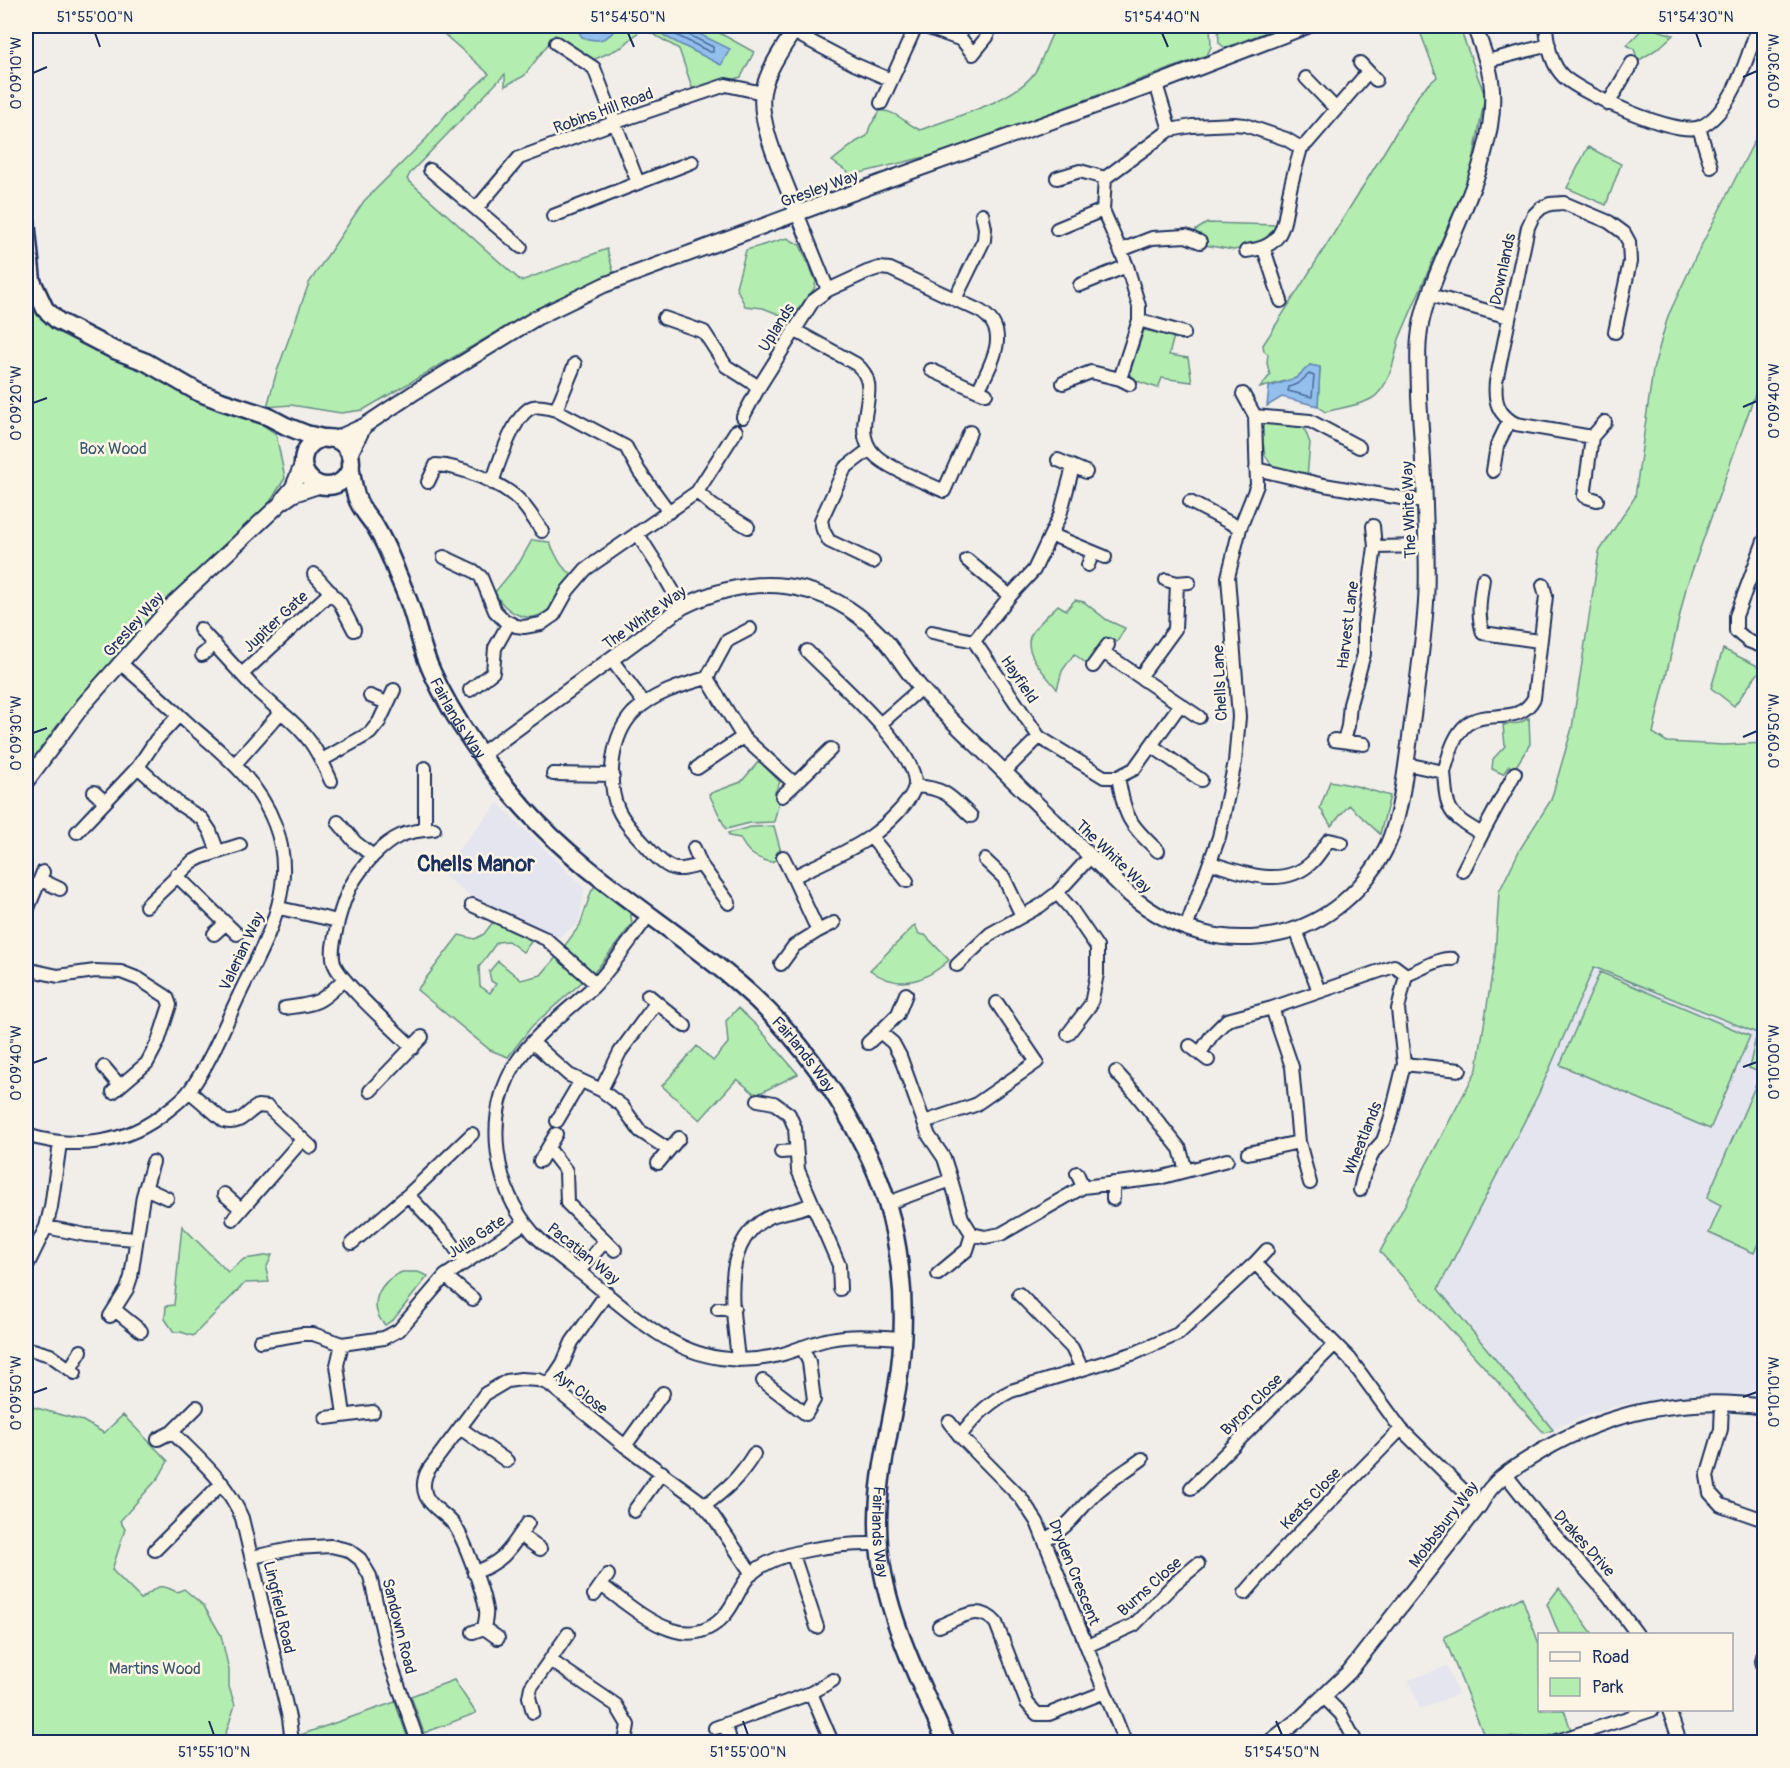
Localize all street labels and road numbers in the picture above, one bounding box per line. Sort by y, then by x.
street label: Robins Hill Road [551,84,656,138]
street label: Gresley Way [778,166,861,212]
street label: Downlands [1486,231,1520,307]
street label: Uplands [754,300,799,355]
street label: The White Way [1397,461,1421,559]
street label: Harvest Lane [1333,580,1363,670]
street label: The White Way [599,582,690,654]
street label: Jupiter Gate [239,587,312,657]
street label: Gresley Way [99,588,168,661]
street label: Chells Lane [1208,644,1232,722]
street label: Hayfield [996,652,1042,707]
street label: Fairlands Way [425,674,490,763]
street label: The White Way [1071,816,1155,898]
street label: Valerian Way [215,909,269,994]
street label: Fairlands Way [767,1012,839,1096]
street label: Wheatlands [1339,1099,1387,1178]
street label: Julia Gate [444,1211,509,1263]
street label: Pacatian Way [543,1218,624,1289]
street label: Ayr Close [549,1365,612,1419]
street label: Byron Close [1217,1369,1287,1440]
street label: Keats Close [1276,1463,1345,1534]
street label: Mobbsbury Way [1405,1477,1483,1572]
street label: Fairlands Way [867,1485,892,1579]
street label: Drakes Drive [1549,1506,1619,1581]
street label: Dryden Crescent [1044,1517,1105,1629]
street label: Burns Close [1113,1553,1186,1621]
street label: Lingfield Road [259,1559,299,1655]
street label: Sandown Road [378,1576,421,1676]

